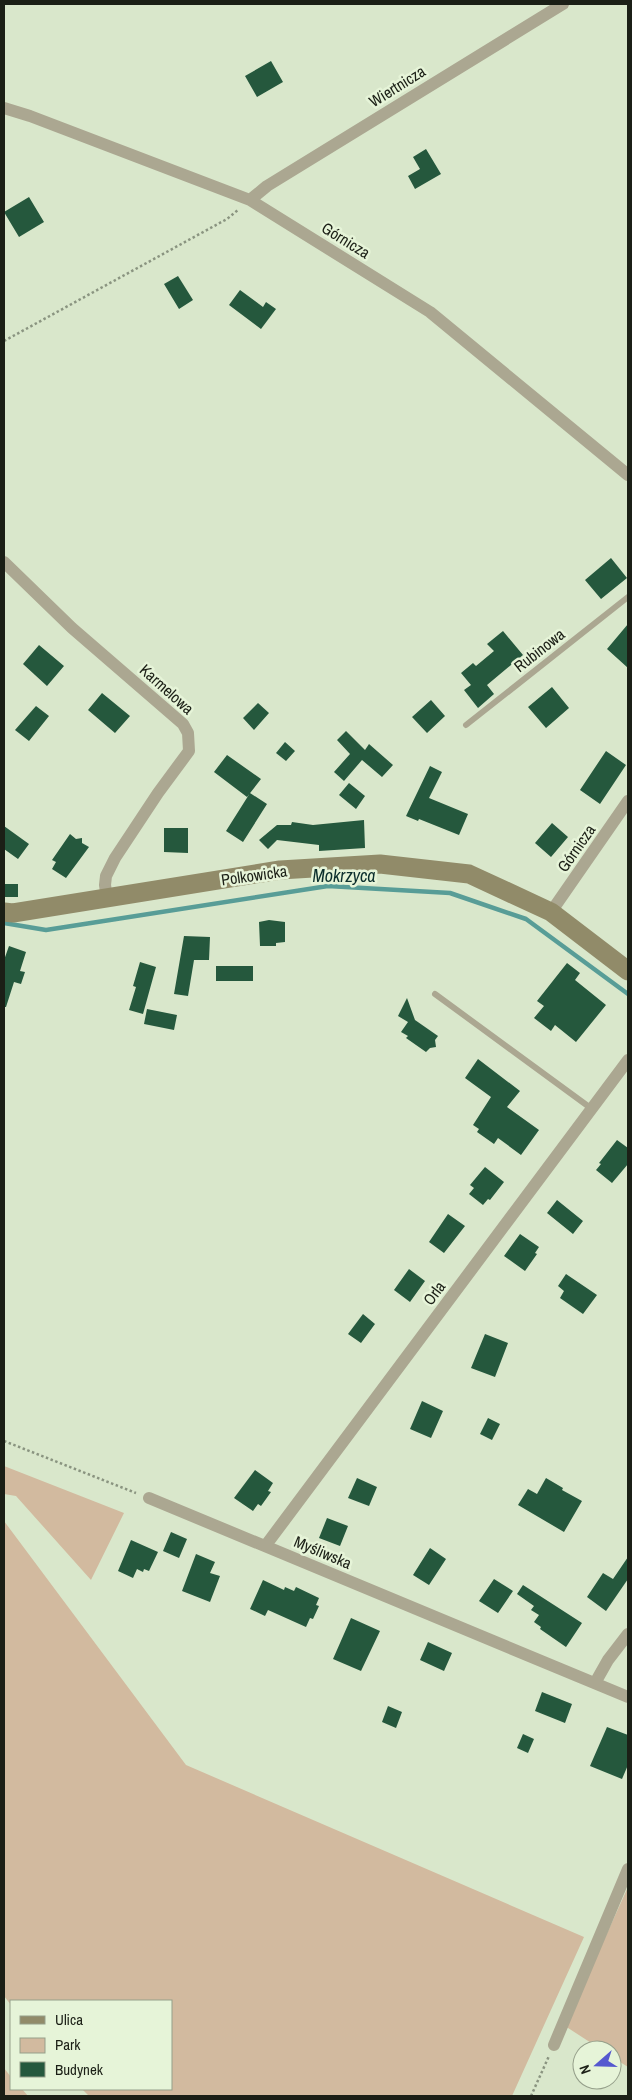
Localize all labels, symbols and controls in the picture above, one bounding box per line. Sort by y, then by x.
street label: Wiertnicza [365,60,430,112]
street label: Górnicza [318,217,375,264]
street label: Rubinowa [509,623,570,677]
street label: Karmelowa [135,659,199,720]
street label: Górnicza [552,819,601,876]
street label: Polkowicka [220,859,289,891]
water label: Mokrzyca [312,863,376,888]
street label: Orla [418,1276,451,1310]
street label: Myśliwska [291,1530,356,1574]
legend [10,2000,172,2090]
text: Ulica [55,2009,83,2030]
text: Park [55,2034,81,2055]
north arrow [572,2040,622,2090]
text: Budynek [55,2059,104,2080]
text: N [575,2062,595,2076]

